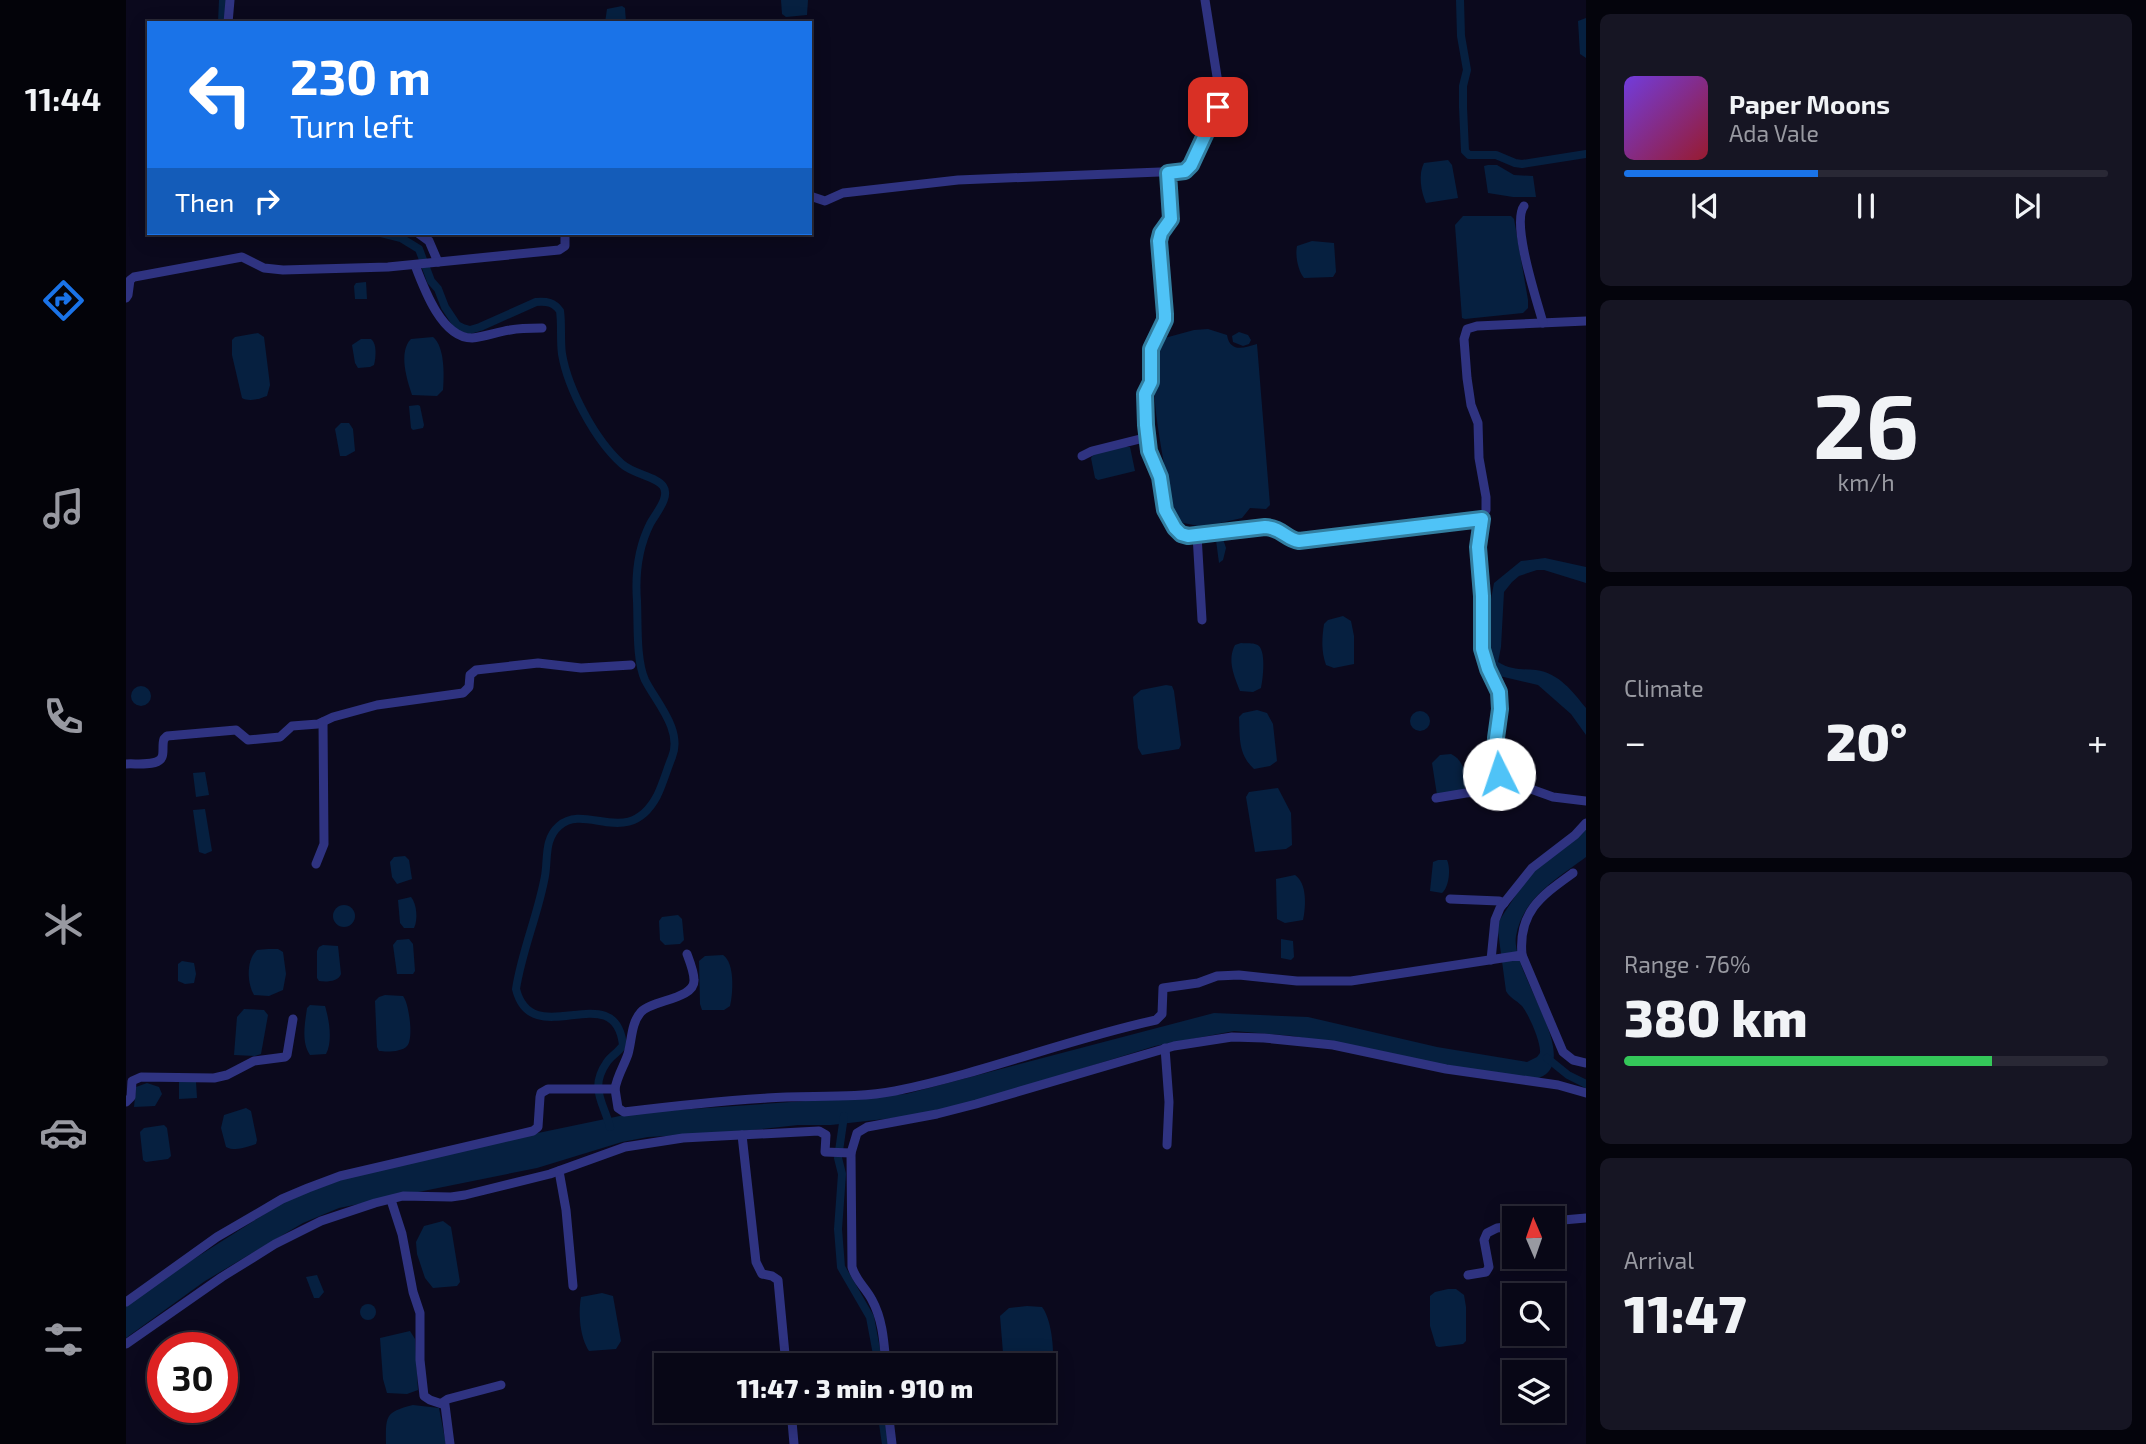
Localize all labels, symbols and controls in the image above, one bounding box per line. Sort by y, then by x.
text: 230 m [290,46,431,105]
icon: left [175,49,266,140]
pin [1188,77,1248,137]
text: 11:44 [25,79,101,117]
icon: arrive [1199,88,1237,126]
text: Paper Moons [1729,88,1890,119]
text: Turn left [290,106,414,144]
text: Ada Vale [1729,119,1819,147]
icon: right [248,182,286,220]
text: Then [175,186,234,217]
icon: previous [1686,187,1724,225]
icon: pause [1847,187,1885,225]
icon: next [2008,187,2046,225]
icon: directions [39,276,88,325]
text: 26 [1813,368,1919,477]
text: km/h [1837,468,1895,496]
icon: music [39,484,88,533]
text: Climate [1624,674,1704,702]
icon: phone [39,692,88,741]
text: 20° [1826,709,1907,771]
text: − [1624,718,1646,764]
text: + [2087,718,2108,764]
position arrow [1462,737,1536,811]
icon: climate [39,900,88,949]
text: Range · 76% [1624,950,1750,978]
text: 380 km [1624,985,1808,1047]
icon: car [39,1108,88,1157]
north arrow [1502,1206,1564,1269]
map controls [1502,1206,1565,1423]
text: Arrival [1624,1246,1694,1274]
text: 11:47 [1624,1281,1746,1343]
button: search [1502,1283,1565,1346]
icon: filters [39,1315,88,1364]
speed limit sign: 30 [147,1332,238,1423]
button: layers [1502,1360,1565,1423]
text: 11:47 · 3 min · 910 m [737,1372,973,1403]

